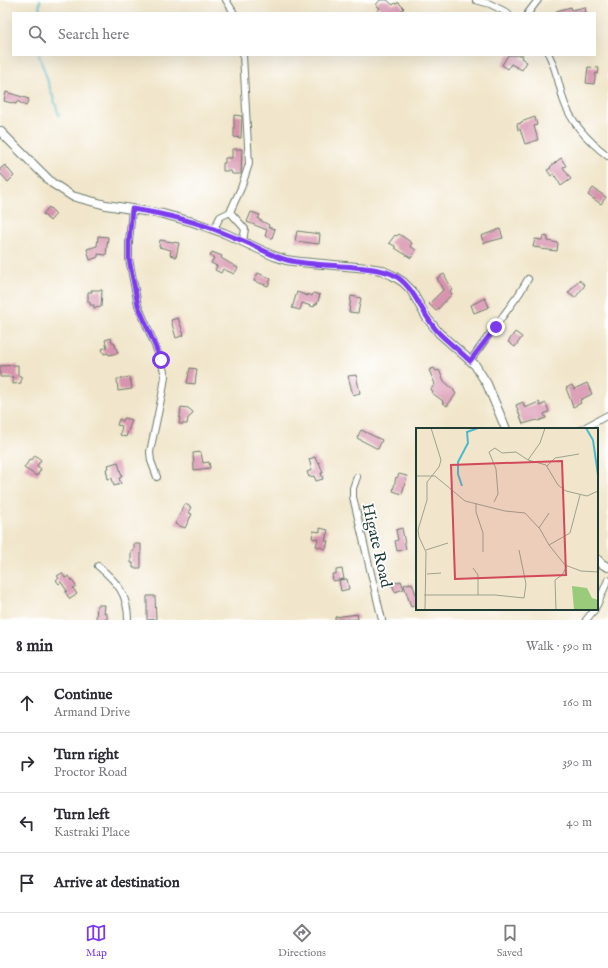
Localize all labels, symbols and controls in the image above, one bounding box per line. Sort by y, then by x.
search box [12,12,596,56]
icon: search [26,23,48,45]
text: Search here [58,25,129,44]
route end [487,318,505,336]
route start [152,351,170,369]
inset map [416,428,598,610]
street label: Higate Road [357,501,396,590]
text: 8 min [16,636,53,657]
text: Walk · 590 m [526,638,592,655]
text: Continue [54,685,112,704]
icon: ahead [16,692,38,714]
text: 160 m [562,694,592,711]
text: Armand Drive [54,704,130,721]
text: Turn right [54,745,119,764]
icon: right [16,752,38,774]
text: 390 m [562,754,592,771]
text: Proctor Road [54,764,127,781]
text: Turn left [54,805,110,824]
icon: left [16,812,38,834]
text: 40 m [566,814,592,831]
text: Kastraki Place [54,824,130,841]
icon: arrive [16,872,38,894]
text: Arrive at destination [54,873,180,892]
tab: Map [85,922,107,960]
tab: Directions [278,922,326,960]
tab: Saved [497,922,523,960]

